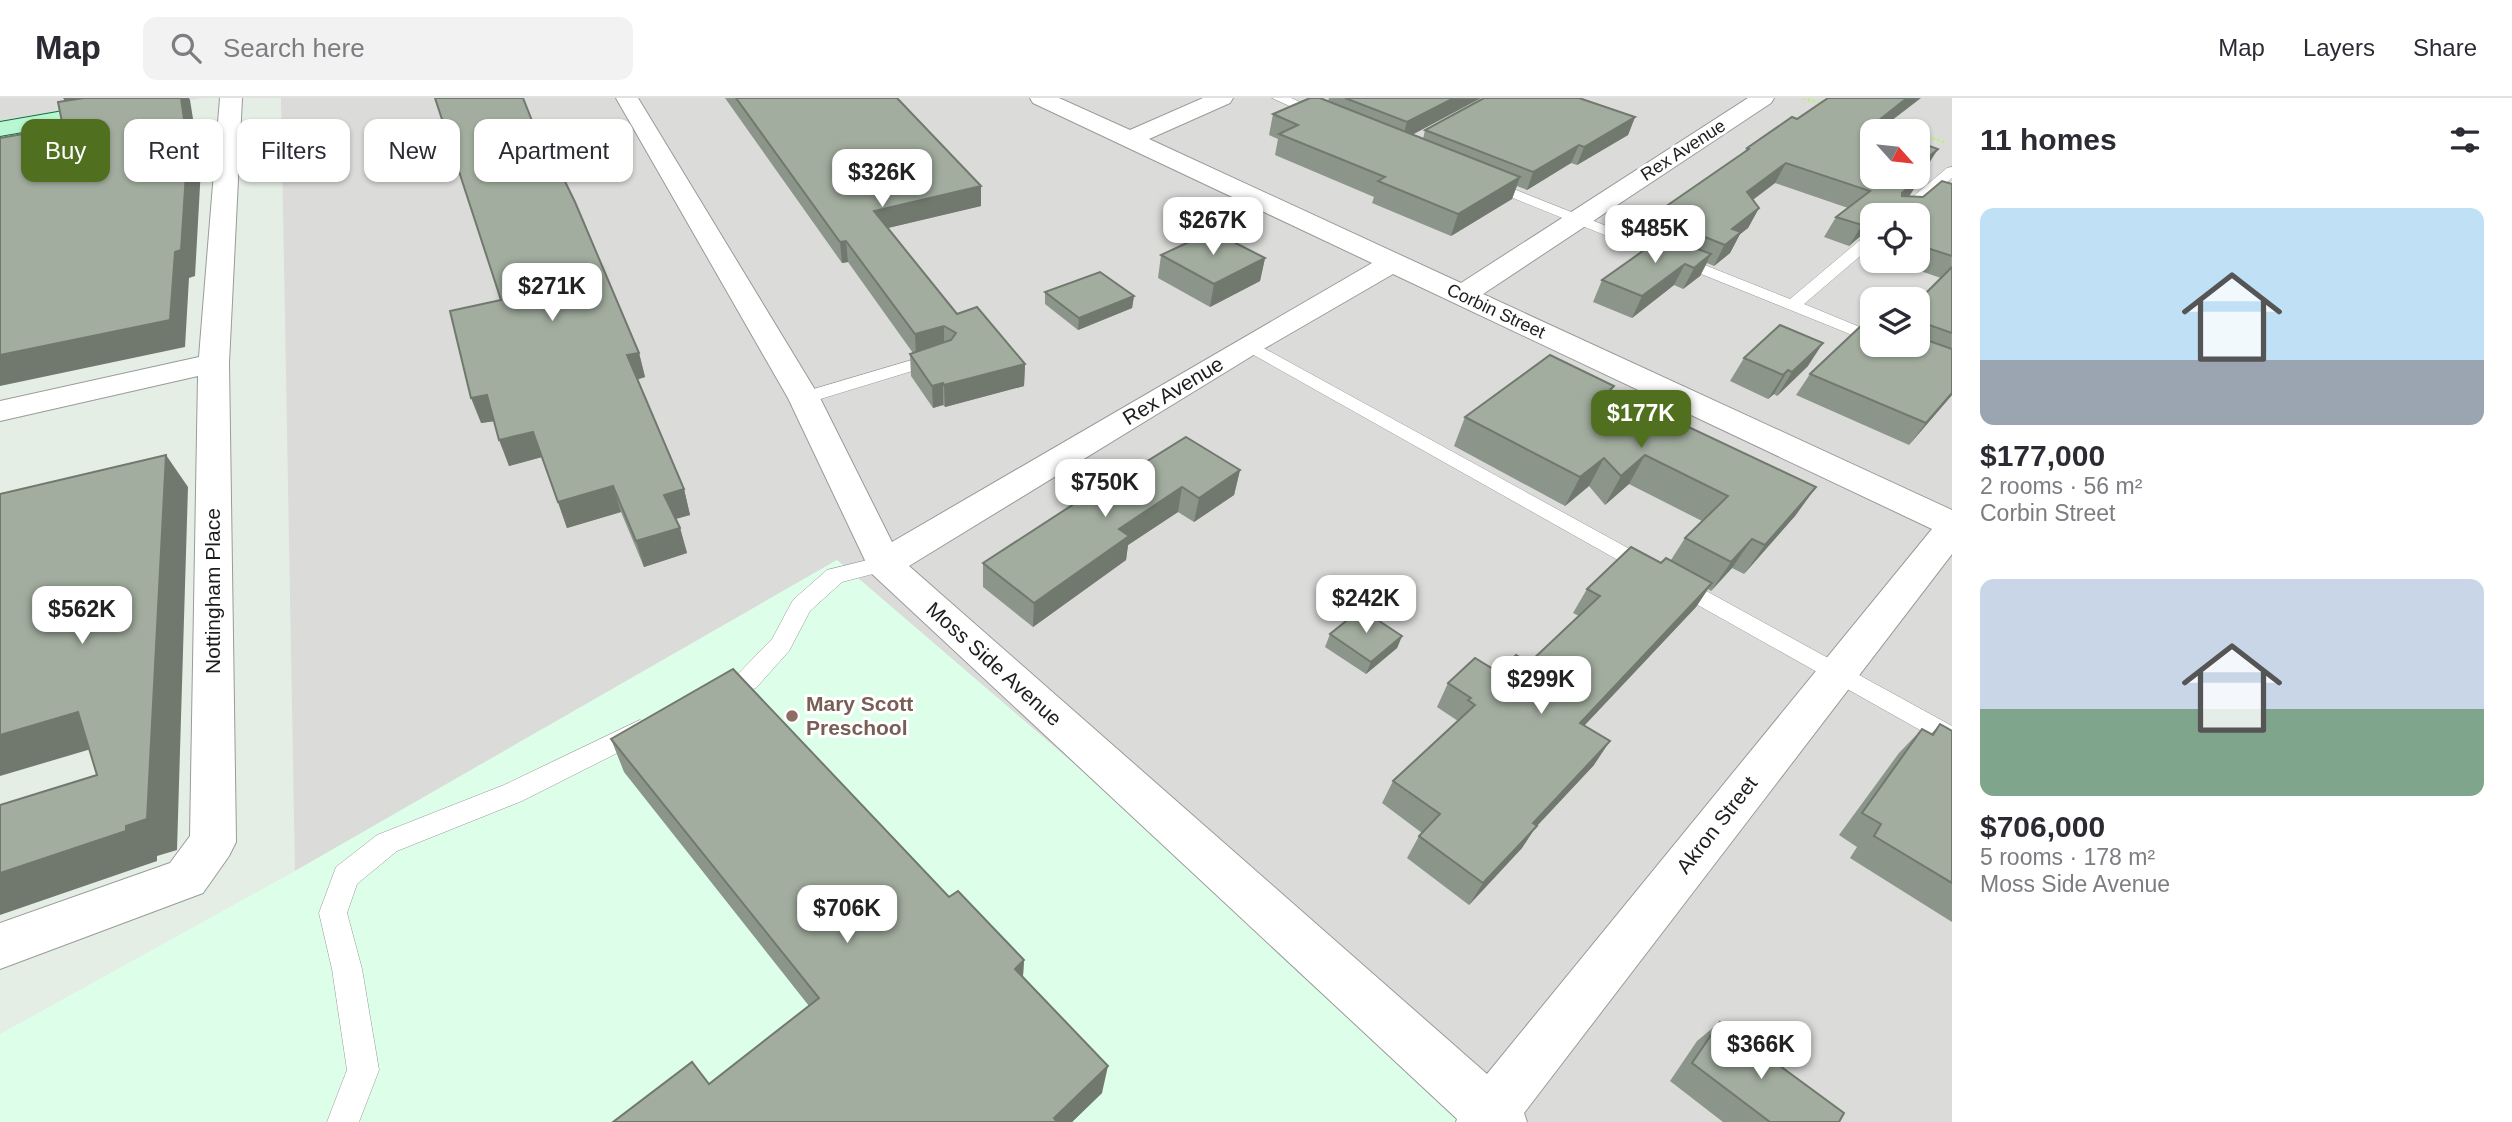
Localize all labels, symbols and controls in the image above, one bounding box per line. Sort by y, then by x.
search box [143,17,633,80]
text: Map [35,29,101,66]
icon: search [167,29,205,67]
text: Search here [223,33,365,63]
text: Map [2218,34,2265,61]
text: Layers [2303,34,2375,61]
text: Share [2413,34,2477,61]
street label: Rex Avenue [1637,115,1729,185]
chip: Buy [21,119,110,182]
chip: Rent [124,119,223,182]
chip: Filters [237,119,350,182]
chip: New [364,119,460,182]
chip: Apartment [474,119,633,182]
north arrow [1860,119,1930,189]
map controls [1860,119,1930,357]
icon: filters [2446,121,2484,159]
text: 11 homes [1980,123,2117,156]
pin: $326K [833,150,931,209]
text: $326K [848,159,916,185]
pin: $267K [1164,198,1262,257]
button: locate [1860,203,1930,273]
pin: $485K [1606,206,1704,265]
text: $267K [1179,207,1247,233]
text: $485K [1621,215,1689,241]
icon: home [2169,254,2295,380]
pin: $271K [503,264,601,323]
text: $271K [518,273,586,299]
street label: Corbin Street [1444,280,1548,342]
button: layers [1860,287,1930,357]
street label: Rex Avenue [1118,352,1227,429]
pin: $177K [1592,390,1690,450]
text: $177K [1607,400,1675,426]
text: $177,000 [1980,439,2105,472]
pin: $750K [1056,460,1154,519]
text: $750K [1071,469,1139,495]
text: 2 rooms · 56 m² [1980,473,2142,499]
text: Corbin Street [1980,500,2116,526]
street label: Nottingham Place [201,508,224,674]
pin: $242K [1317,575,1415,635]
text: $242K [1332,585,1400,611]
pin: $562K [33,587,131,646]
text: $562K [48,596,116,622]
street label: Moss Side Avenue [922,597,1067,730]
icon: home [2169,625,2295,751]
pin: $299K [1492,656,1590,716]
text: $299K [1507,666,1575,692]
place label: Mary Scott Preschool [806,692,913,739]
marker: Mary Scott Preschool [784,708,800,724]
street label: Akron Street [1672,771,1762,878]
text: $706,000 [1980,810,2105,843]
text: 5 rooms · 178 m² [1980,844,2155,870]
text: Moss Side Avenue [1980,871,2170,897]
pin: $706K [798,886,896,945]
text: $706K [813,895,881,921]
pin: $366K [1712,1021,1810,1081]
text: $366K [1727,1031,1795,1057]

